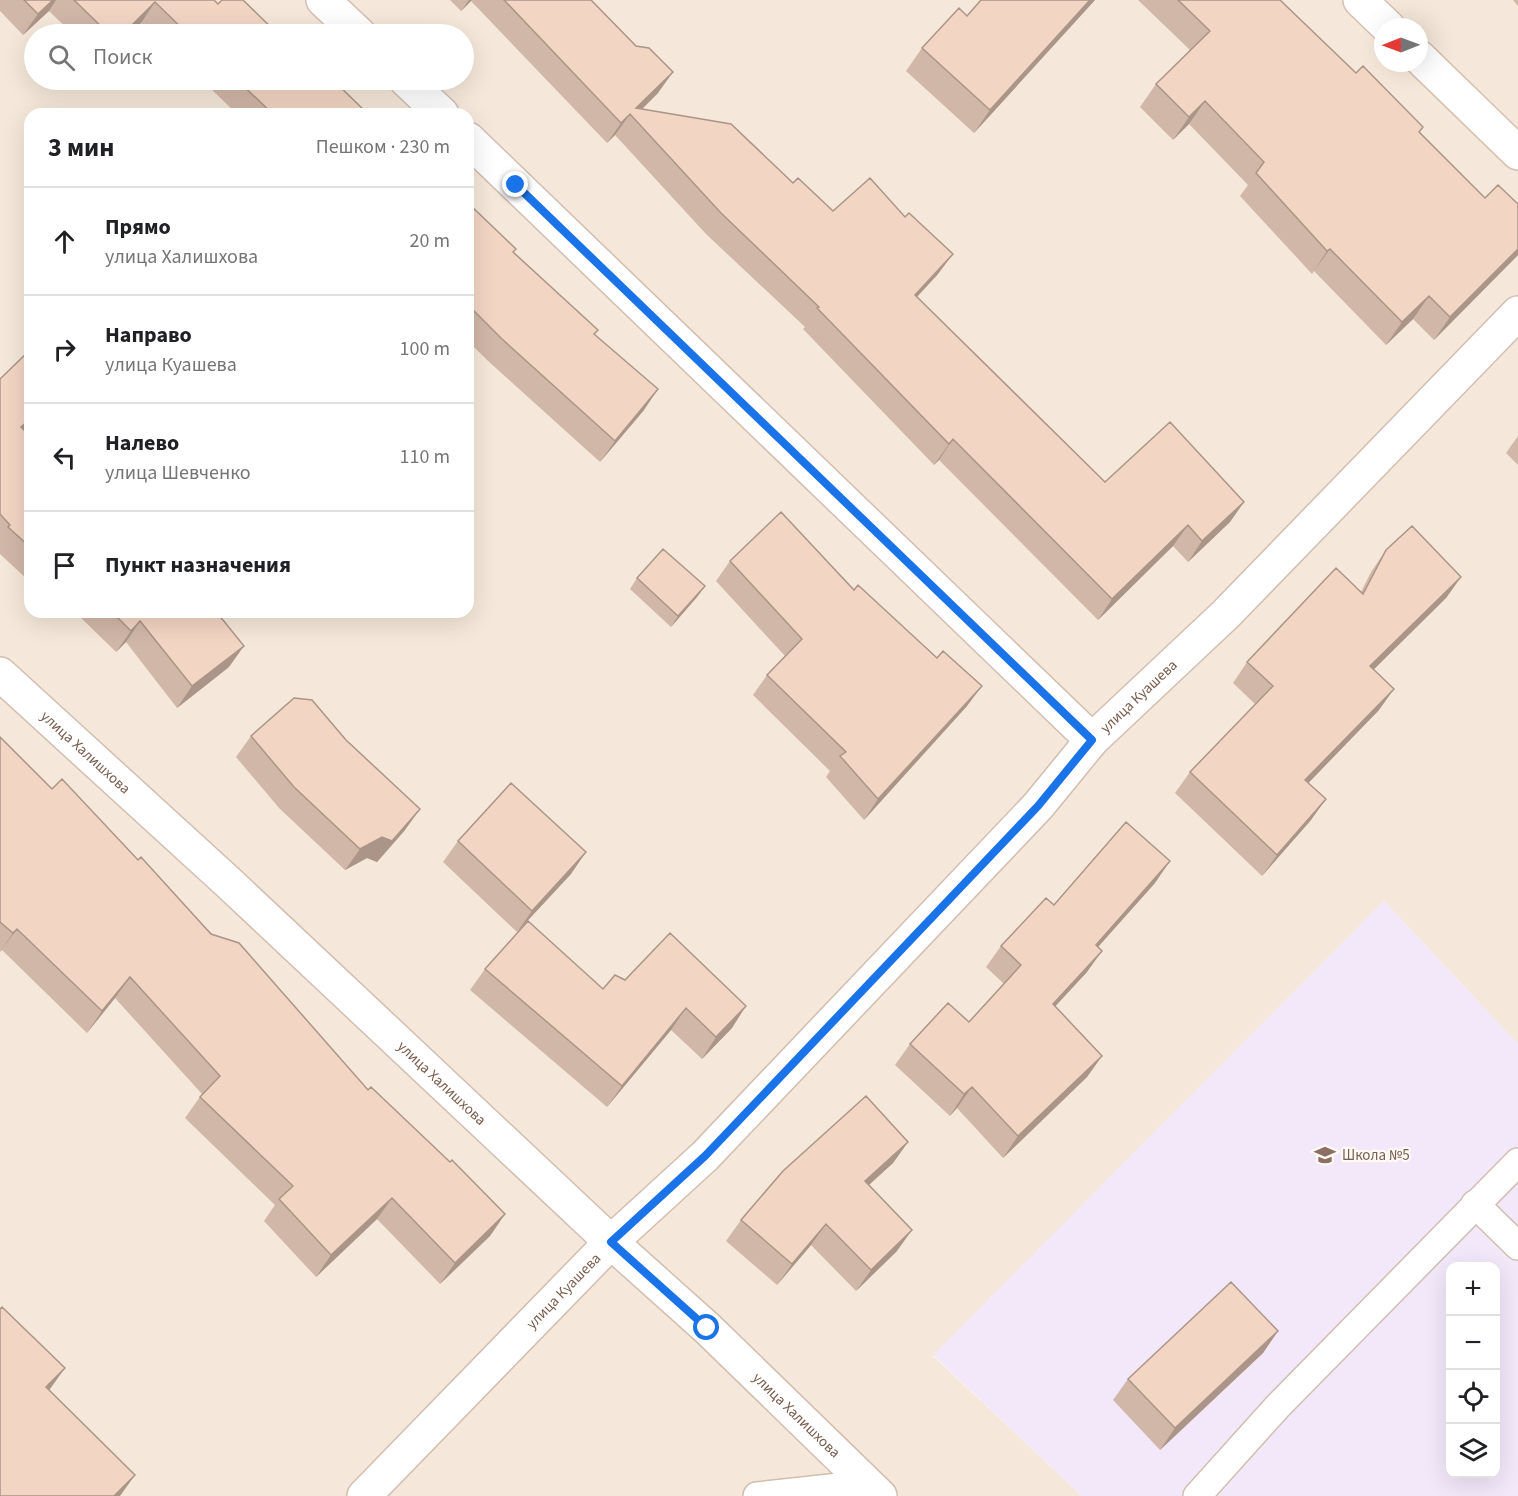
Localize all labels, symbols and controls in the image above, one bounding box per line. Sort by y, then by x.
north arrow [1374,18,1428,72]
search box [24,24,474,90]
icon: search [45,41,78,74]
text: Поиск [93,41,152,73]
text: 3 мин [48,129,114,166]
text: Пешком · 230 m [316,133,450,161]
route end [502,171,528,197]
text: Прямо [105,211,171,243]
icon: ahead [48,225,81,258]
text: 20 m [410,227,450,255]
text: улица Халишхова [105,243,258,271]
text: Направо [105,319,192,351]
icon: right [48,333,81,366]
text: 100 m [400,335,450,363]
text: улица Куашева [105,351,237,379]
text: Налево [105,427,179,459]
icon: left [48,441,81,474]
text: 110 m [400,443,450,471]
text: улица Шевченко [105,459,251,487]
icon: arrive [48,549,81,582]
text: Пункт назначения [105,549,291,581]
street label: улица Куашева [1095,655,1182,738]
street label: улица Халишхова [36,706,135,799]
street label: улица Халишхова [393,1036,491,1130]
school or university icon: Школа №5 [1313,1143,1337,1167]
place label: Школа №5 [1342,1145,1410,1166]
street label: улица Куашева [521,1248,605,1334]
map controls [1446,1262,1500,1478]
button: + [1446,1262,1500,1316]
route start [693,1314,719,1340]
button: − [1446,1316,1500,1370]
street label: улица Халишхова [748,1367,845,1463]
button: locate [1446,1370,1500,1424]
button: layers [1446,1424,1500,1478]

